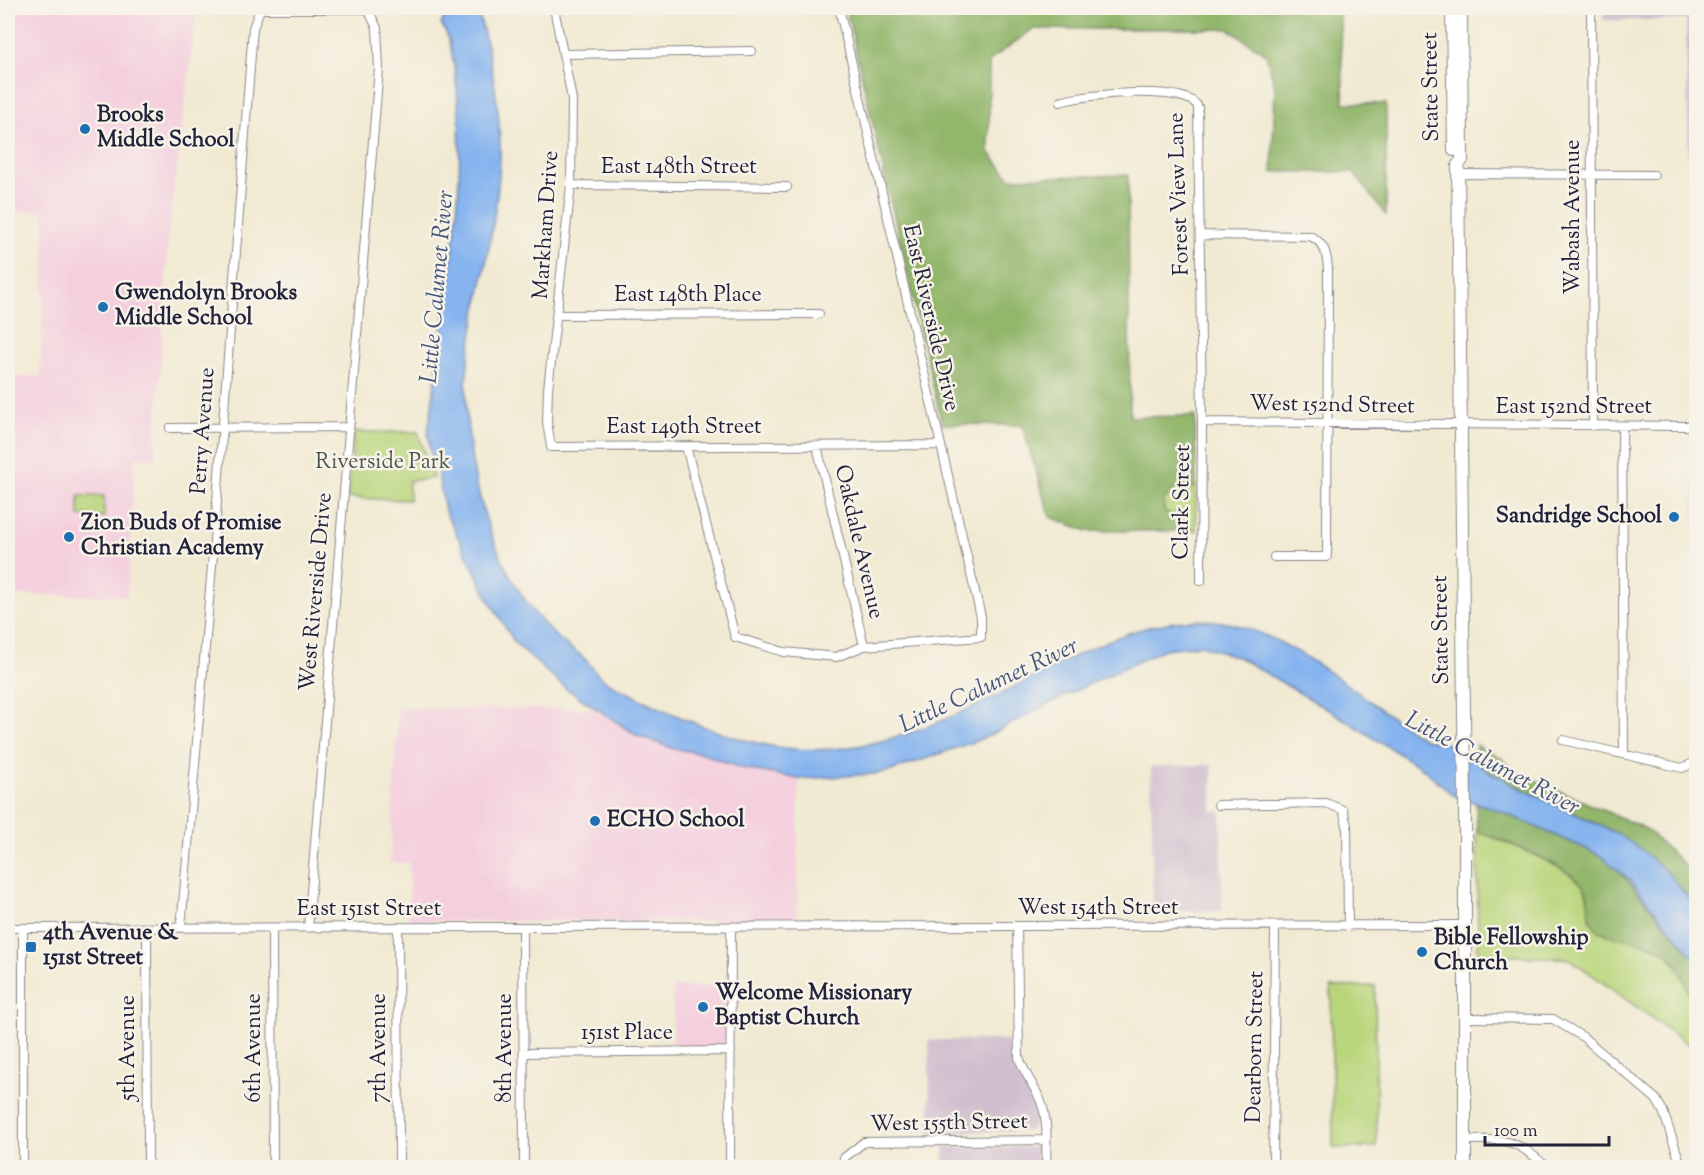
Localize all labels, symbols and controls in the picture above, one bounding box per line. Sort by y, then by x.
street label: State Street [1415,31,1449,142]
place label: Brooks Middle School [97,100,235,157]
street label: Forest View Lane [1161,112,1199,276]
marker: Brooks Middle School [78,122,92,136]
street label: Wabash Avenue [1558,140,1590,295]
street label: Markham Drive [526,150,568,300]
street label: East 148th Street [601,152,757,184]
water label: Little Calumet River [413,188,463,385]
street label: East Riverside Drive [893,222,967,414]
place label: Gwendolyn Brooks Middle School [115,278,298,335]
street label: East 148th Place [614,280,762,312]
marker: Gwendolyn Brooks Middle School [96,300,110,314]
street label: Perry Avenue [184,366,224,496]
street label: West 152nd Street [1249,389,1415,423]
street label: East 152nd Street [1496,392,1653,424]
street label: East 149th Street [606,412,762,444]
street label: Clark Street [1166,444,1200,560]
park label: Riverside Park [315,447,451,479]
street label: Oakdale Avenue [825,462,891,622]
street label: West Riverside Drive [292,491,342,693]
place label: Sandridge School [1496,501,1663,533]
place label: Zion Buds of Promise Christian Academy [81,508,282,565]
marker: Sandridge School [1667,510,1681,524]
marker: Zion Buds of Promise Christian Academy [62,530,76,544]
street label: State Street [1425,574,1459,685]
water label: Little Calumet River [894,629,1085,742]
water label: Little Calumet River [1398,703,1586,825]
place label: ECHO School [607,805,745,837]
marker: ECHO School [588,814,602,828]
street label: West 154th Street [1017,893,1179,925]
street label: East 151st Street [297,894,442,926]
place label: 4th Avenue & 151st Street [42,918,179,975]
place label: Bible Fellowship Church [1434,923,1589,980]
marker: 4th Avenue & 151st Street [24,940,38,954]
marker: Bible Fellowship Church [1415,945,1429,959]
street label: Dearborn Street [1239,970,1273,1123]
place label: Welcome Missionary Baptist Church [715,978,912,1035]
street label: 6th Avenue [239,993,271,1103]
street label: 7th Avenue [364,993,396,1103]
street label: 8th Avenue [490,993,522,1103]
street label: 5th Avenue [113,995,145,1103]
marker: Welcome Missionary Baptist Church [696,1000,710,1014]
street label: 151st Place [581,1018,673,1050]
street label: West 155th Street [870,1107,1029,1141]
scale bar [1485,1109,1610,1147]
text: 100 m [1494,1119,1538,1145]

